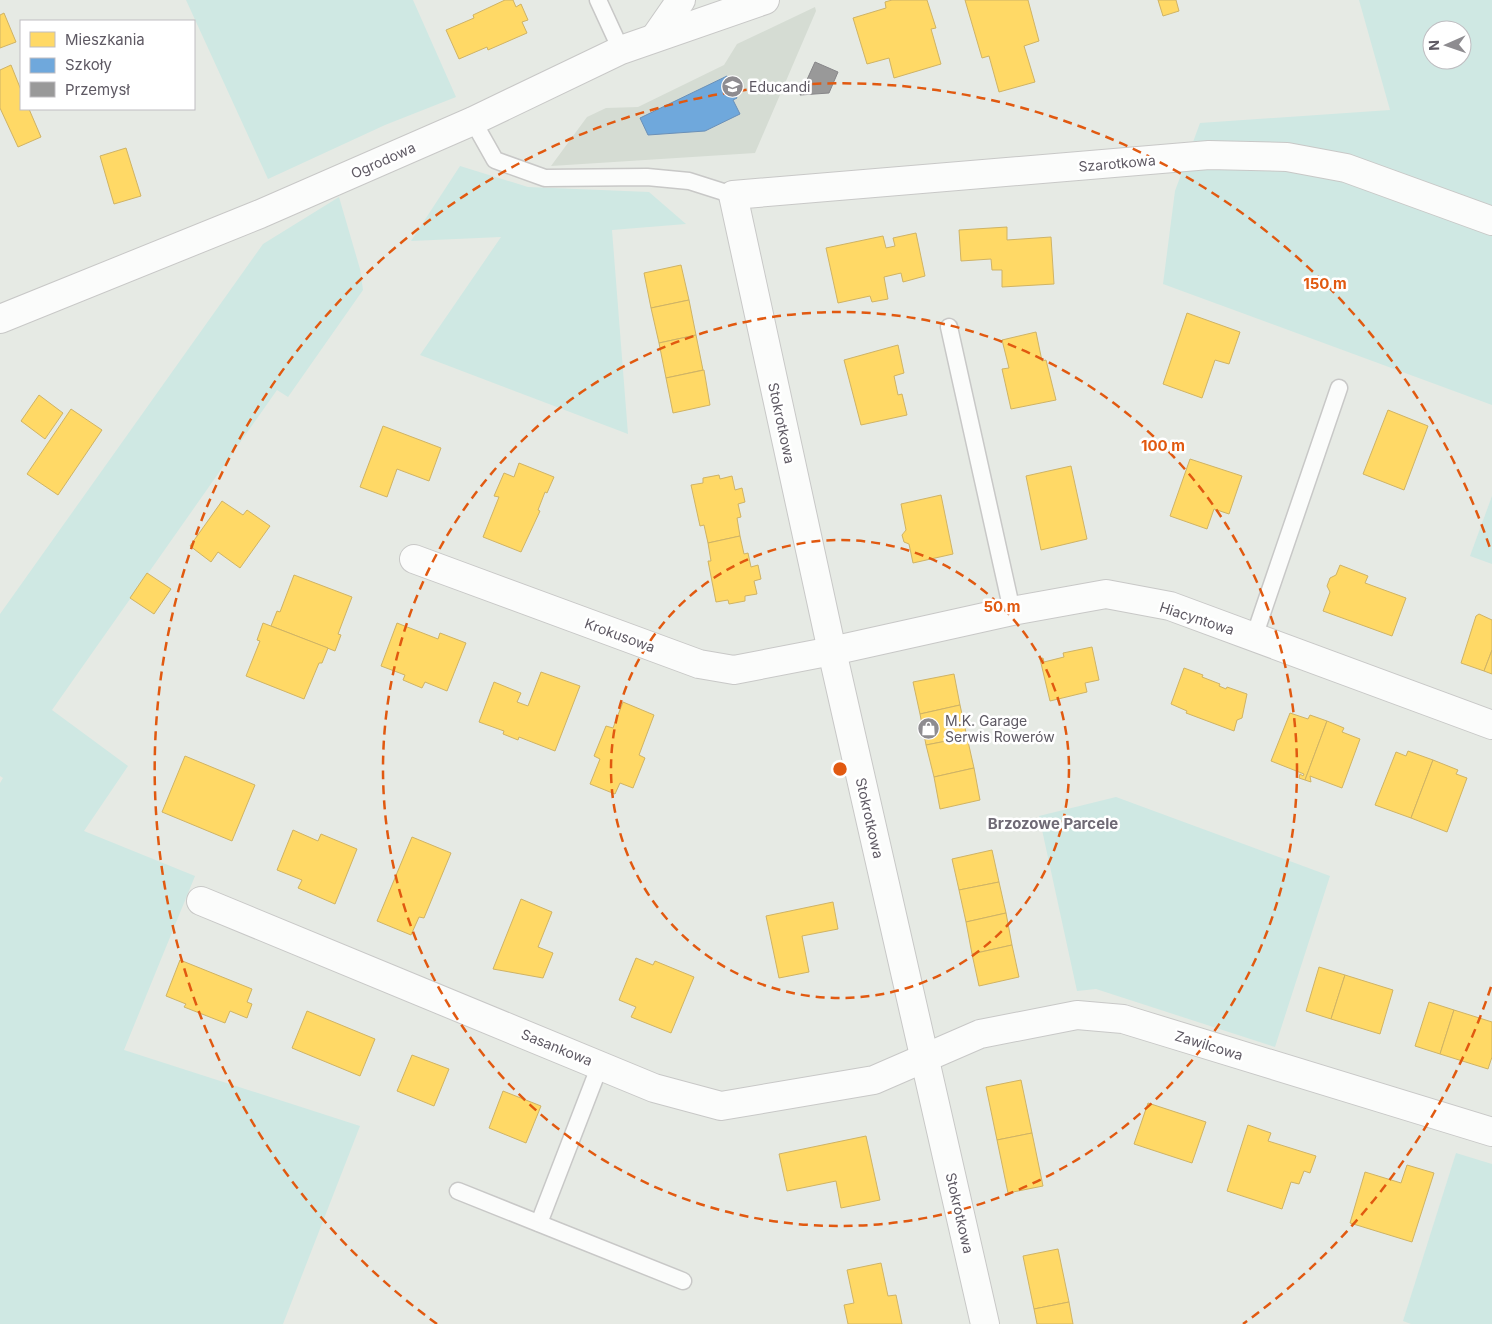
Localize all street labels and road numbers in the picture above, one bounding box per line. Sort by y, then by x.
street label: Ogrodowa [348,138,418,182]
street label: Szarotkowa [1078,151,1156,175]
street label: Stokrotkowa [765,381,799,465]
street label: Hiacyntowa [1158,598,1236,638]
street label: Krokusowa [582,614,658,656]
street label: Stokrotkowa [852,776,888,860]
street label: Sasankowa [519,1025,595,1069]
street label: Zawilcowa [1173,1027,1245,1063]
street label: Stokrotkowa [942,1171,978,1255]

